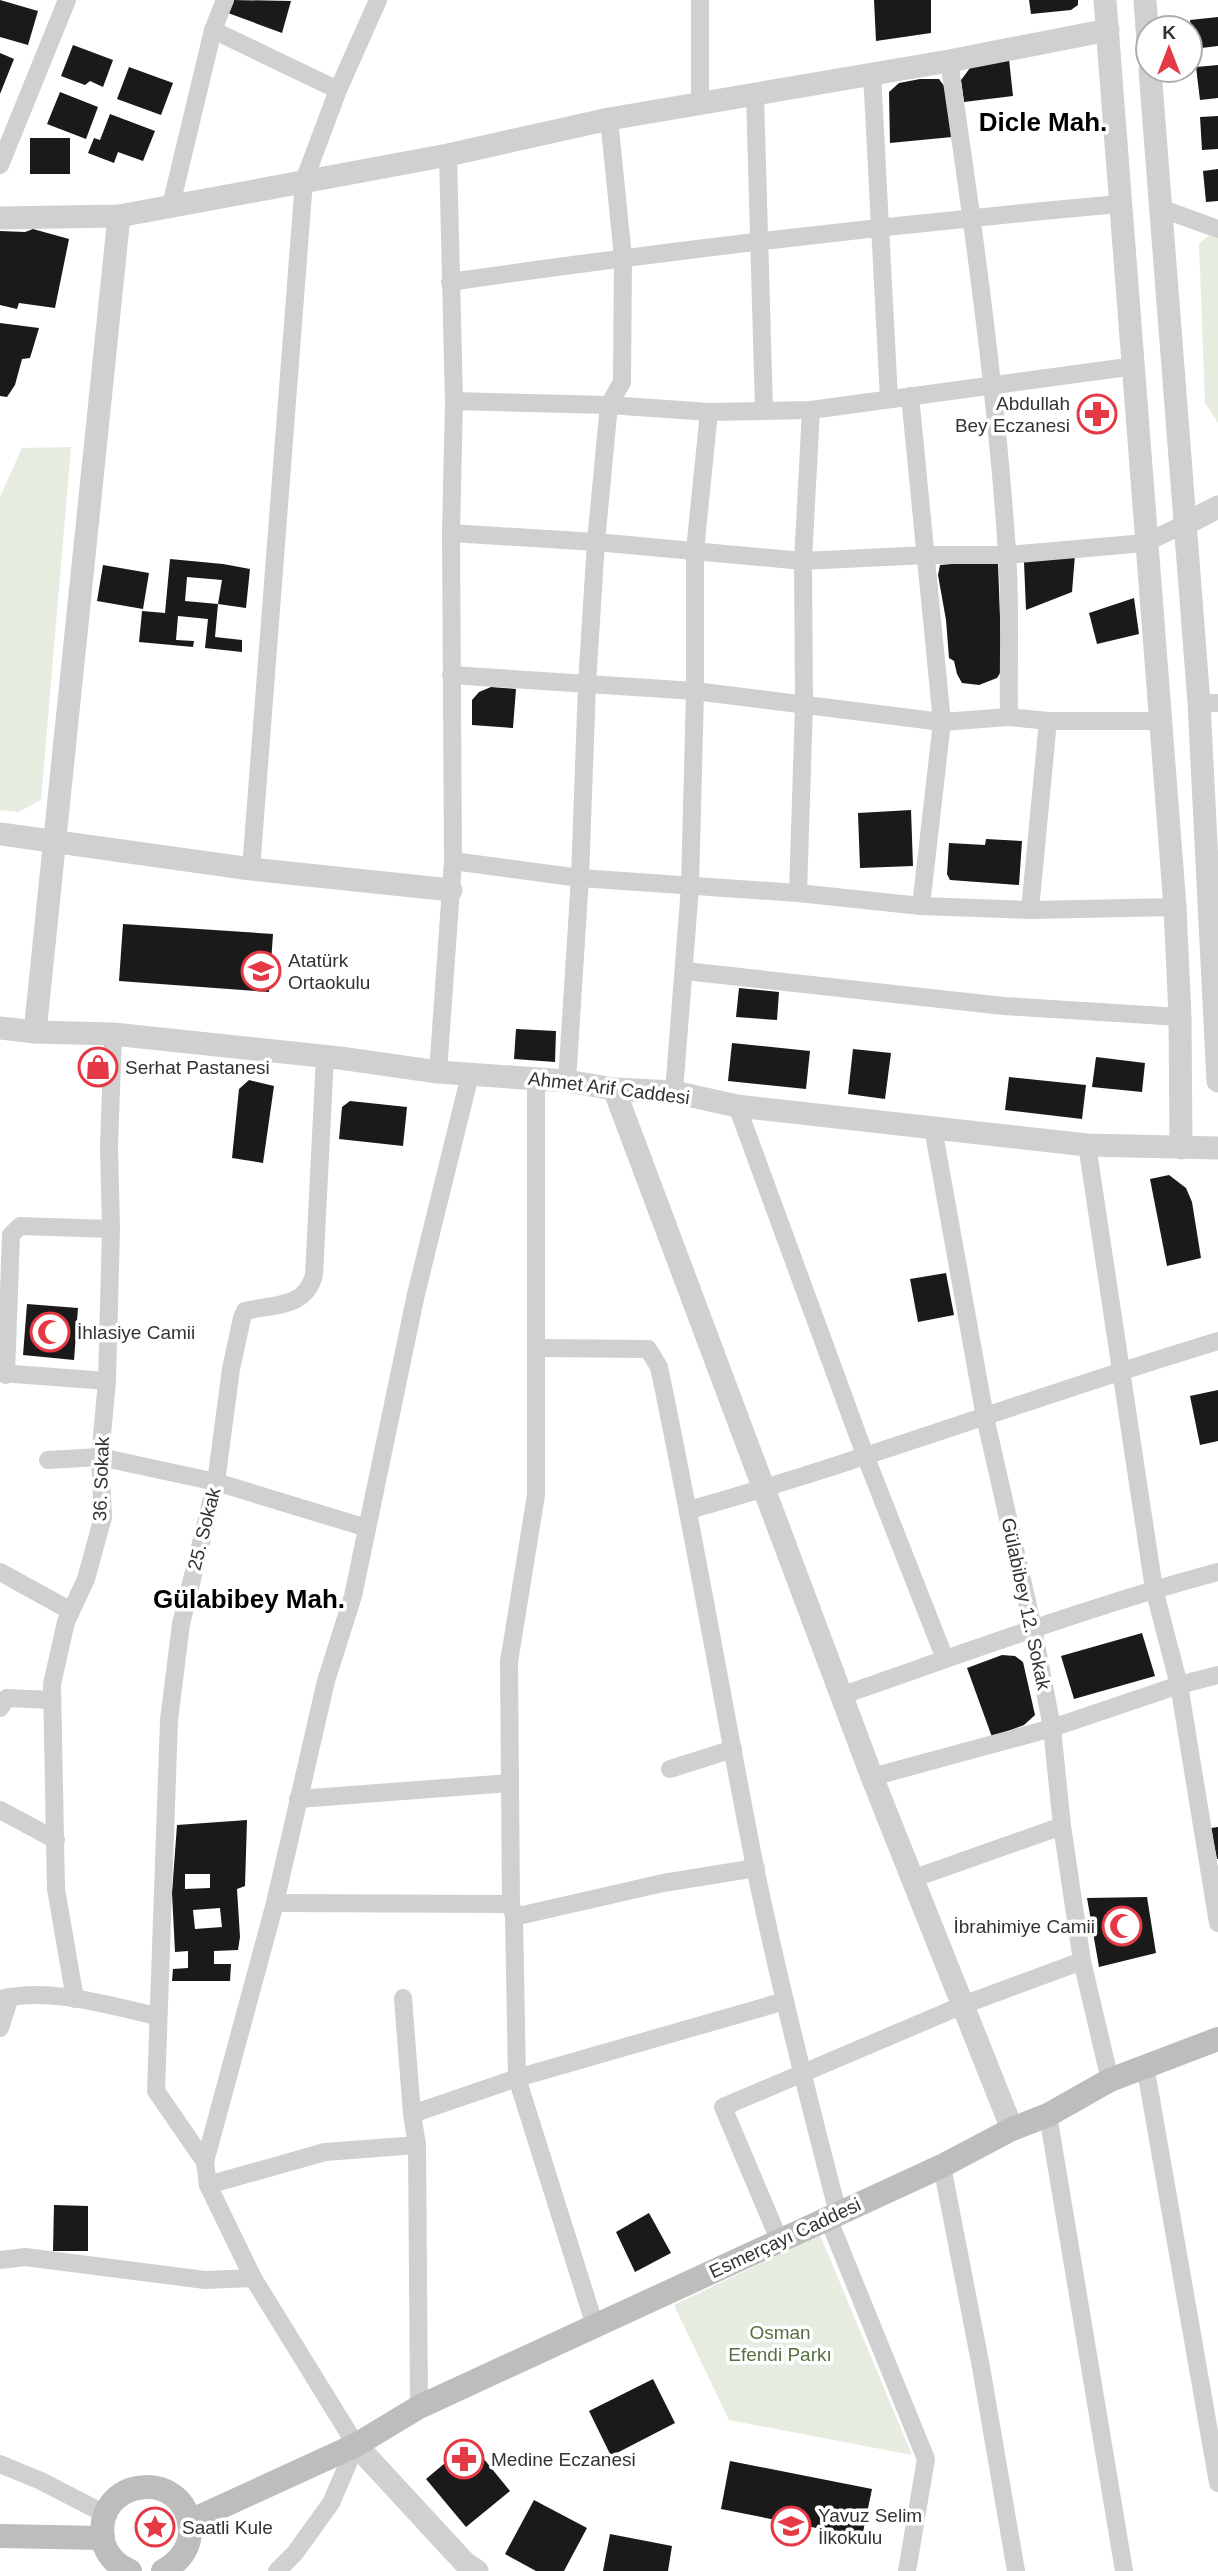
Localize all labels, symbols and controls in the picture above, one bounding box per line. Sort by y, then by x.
north arrow [1134,14,1204,84]
text: K [1162,22,1176,43]
district label: Dicle Mah. [979,107,1107,137]
place label: Abdullah Bey Eczanesi [955,393,1070,436]
pharmacy icon: Abdullah Bey Eczanesi [1076,393,1118,435]
school or university icon: Atatürk Ortaokulu [240,950,282,992]
place label: Atatürk Ortaokulu [288,950,370,993]
shop icon: Serhat Pastanesi [77,1046,119,1088]
place label: Serhat Pastanesi [125,1057,270,1078]
street label: Ahmet Arif Caddesi [527,1068,691,1108]
mosque icon: İhlasiye Camii [29,1311,71,1353]
place label: İhlasiye Camii [77,1322,195,1343]
street label: 36. Sokak [89,1436,113,1522]
street label: 25. Sokak [184,1485,225,1573]
street label: Gülabibey 12. Sokak [998,1516,1055,1692]
district label: Gülabibey Mah. [153,1584,345,1614]
mosque icon: İbrahimiye Camii [1101,1905,1143,1947]
place label: İbrahimiye Camii [954,1916,1095,1937]
street label: Esmerçayı Caddesi [706,2194,864,2282]
park label: Osman Efendi Parkı [728,2322,832,2365]
pharmacy icon: Medine Eczanesi [443,2438,485,2480]
place label: Medine Eczanesi [491,2449,636,2470]
school or university icon: Yavuz Selim İlkokulu [770,2505,812,2547]
place label: Yavuz Selim İlkokulu [818,2505,922,2548]
place icon: Saatli Kule [134,2506,176,2548]
place label: Saatli Kule [182,2517,273,2538]

